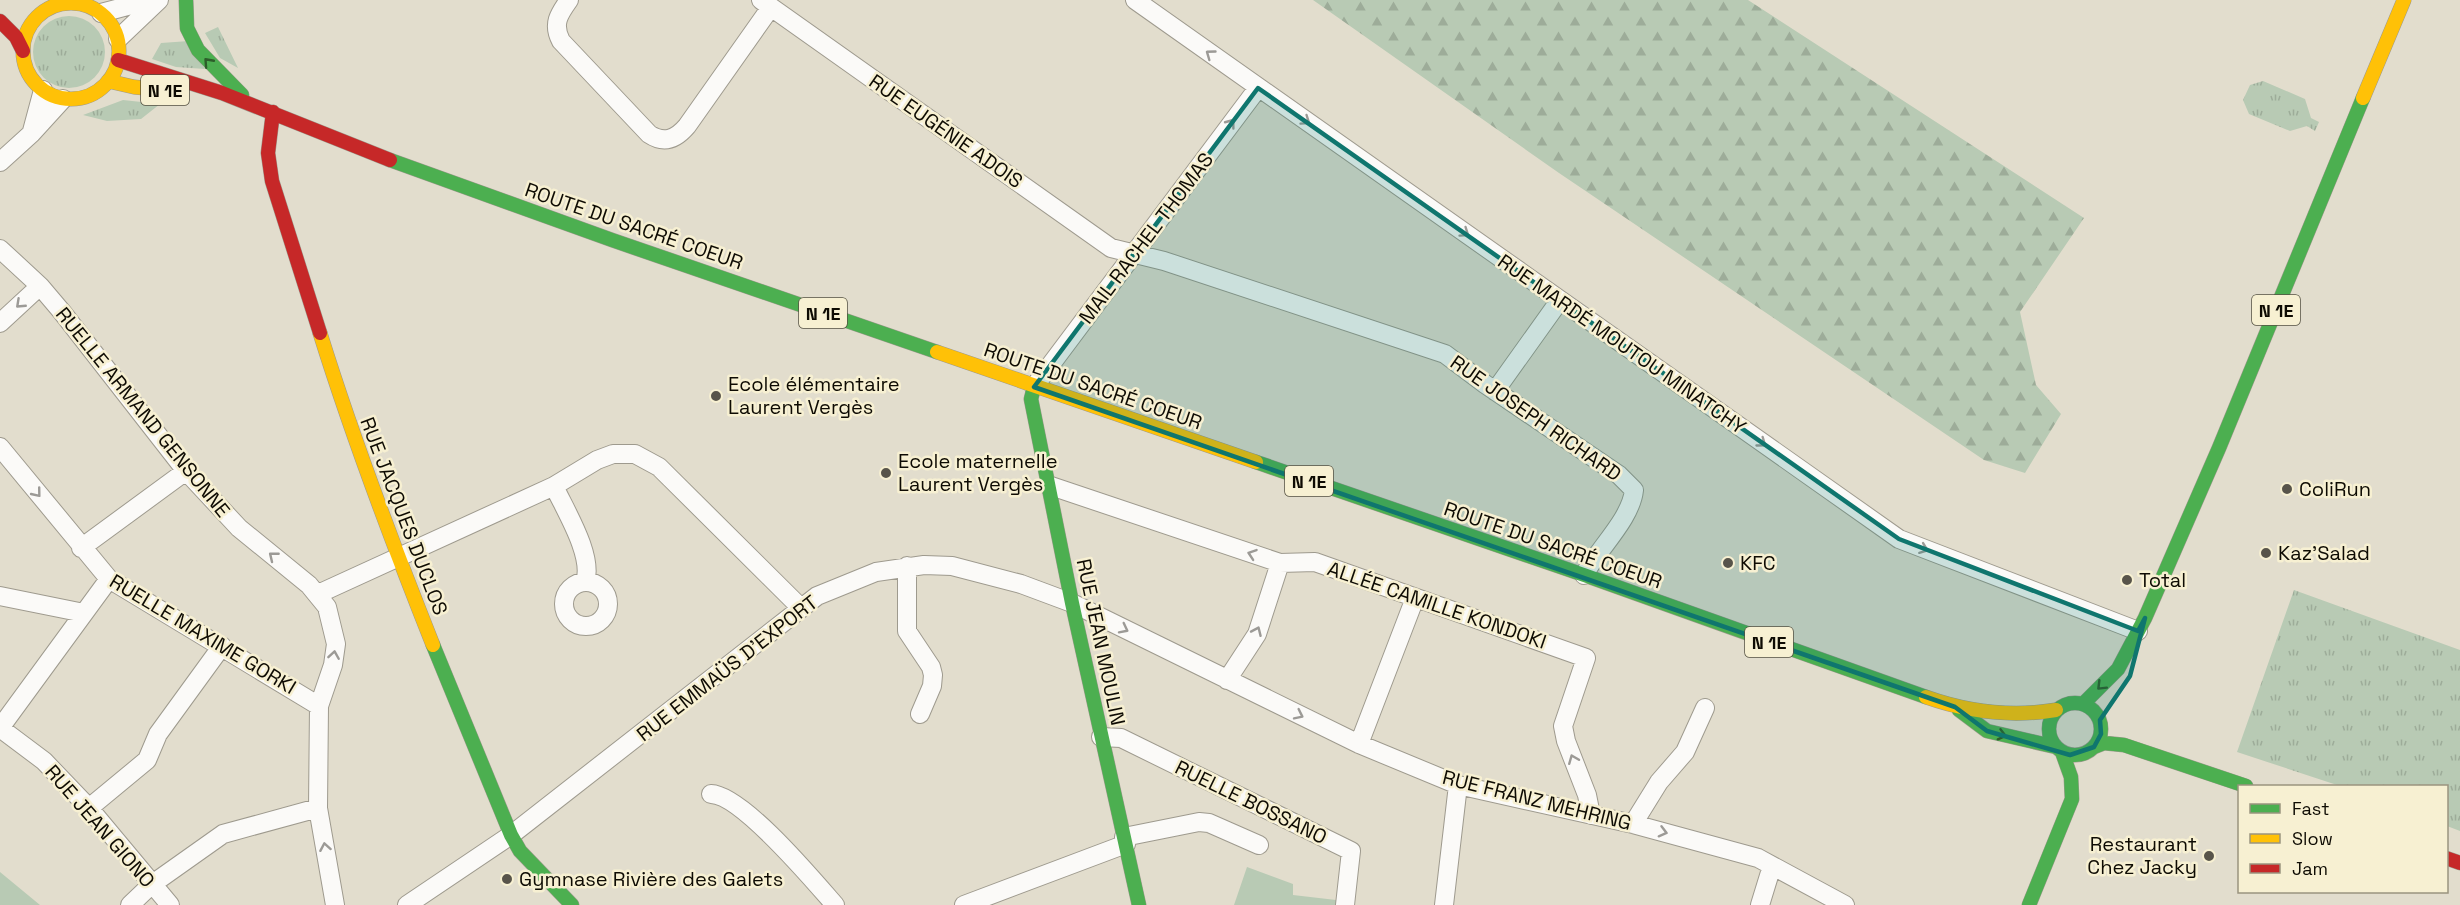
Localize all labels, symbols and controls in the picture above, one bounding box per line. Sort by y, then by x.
one-way arrow [1206,50,1217,61]
one-way arrow [204,58,215,69]
street label: RUE EUGÉNIE ADOIS [864,68,1028,194]
road number: N 1E [141,75,189,105]
one-way arrow [1299,114,1310,125]
one-way arrow [1224,119,1235,130]
street label: MAIL RACHEL THOMAS [1073,147,1219,329]
street label: ROUTE DU SACRÉ COEUR [521,176,747,276]
one-way arrow [1459,226,1470,237]
street label: RUE MARDÉ MOUTOU MINATCHY [1493,248,1751,440]
road number: N 1E [2252,295,2300,325]
one-way arrow [16,297,27,308]
road number: N 1E [799,298,847,328]
street label: RUELLE ARMAND GENSONNE [50,302,236,522]
street label: ROUTE DU SACRÉ COEUR [980,336,1206,436]
street label: RUE JOSEPH RICHARD [1445,349,1627,487]
place label: Ecole élémentaire Laurent Vergès [728,371,900,420]
marker: Ecole élémentaire Laurent Vergès [709,389,723,403]
street label: RUE JACQUES DUCLOS [354,413,454,619]
one-way arrow [1755,436,1766,447]
place label: Ecole maternelle Laurent Vergès [898,448,1058,497]
marker: Ecole maternelle Laurent Vergès [879,466,893,480]
road number: N 1E [1285,466,1333,496]
place label: ColiRun [2299,476,2371,502]
marker: ColiRun [2280,482,2294,496]
one-way arrow [29,486,40,497]
street label: ROUTE DU SACRÉ COEUR [1440,495,1666,595]
place label: Kaz'Salad [2278,540,2370,566]
one-way arrow [1919,542,1929,555]
marker: Kaz'Salad [2259,546,2273,560]
one-way arrow [1247,549,1258,561]
place label: KFC [1740,550,1776,576]
one-way arrow [269,552,280,563]
street label: ALLÉE CAMILLE KONDOKI [1324,555,1550,655]
street label: RUE JEAN MOULIN [1071,556,1131,728]
marker: KFC [1721,556,1735,570]
place label: Total [2139,567,2186,593]
street label: RUELLE MAXIME GORKI [105,568,301,700]
marker: Total [2120,573,2134,587]
street label: RUE EMMAÜS D'EXPORT [631,589,823,747]
one-way arrow [1118,622,1128,633]
one-way arrow [1250,626,1262,637]
road number: N 1E [1745,627,1793,657]
one-way arrow [327,651,340,661]
one-way arrow [2097,679,2108,690]
one-way arrow [1293,708,1304,719]
one-way arrow [1997,727,2007,740]
street label: RUELLE BOSSANO [1171,754,1331,850]
one-way arrow [1568,754,1580,765]
street label: RUE JEAN GIONO [39,759,161,893]
street label: RUE FRANZ MEHRING [1440,764,1634,836]
legend [2238,785,2448,893]
text: Fast [2292,797,2329,820]
one-way arrow [1657,825,1668,837]
text: Slow [2292,827,2333,850]
place label: Restaurant Chez Jacky [2087,831,2197,880]
one-way arrow [319,843,332,853]
marker: Restaurant Chez Jacky [2202,849,2216,863]
text: Jam [2292,857,2328,880]
place label: Gymnase Rivière des Galets [519,866,783,892]
marker: Gymnase Rivière des Galets [500,872,514,886]

